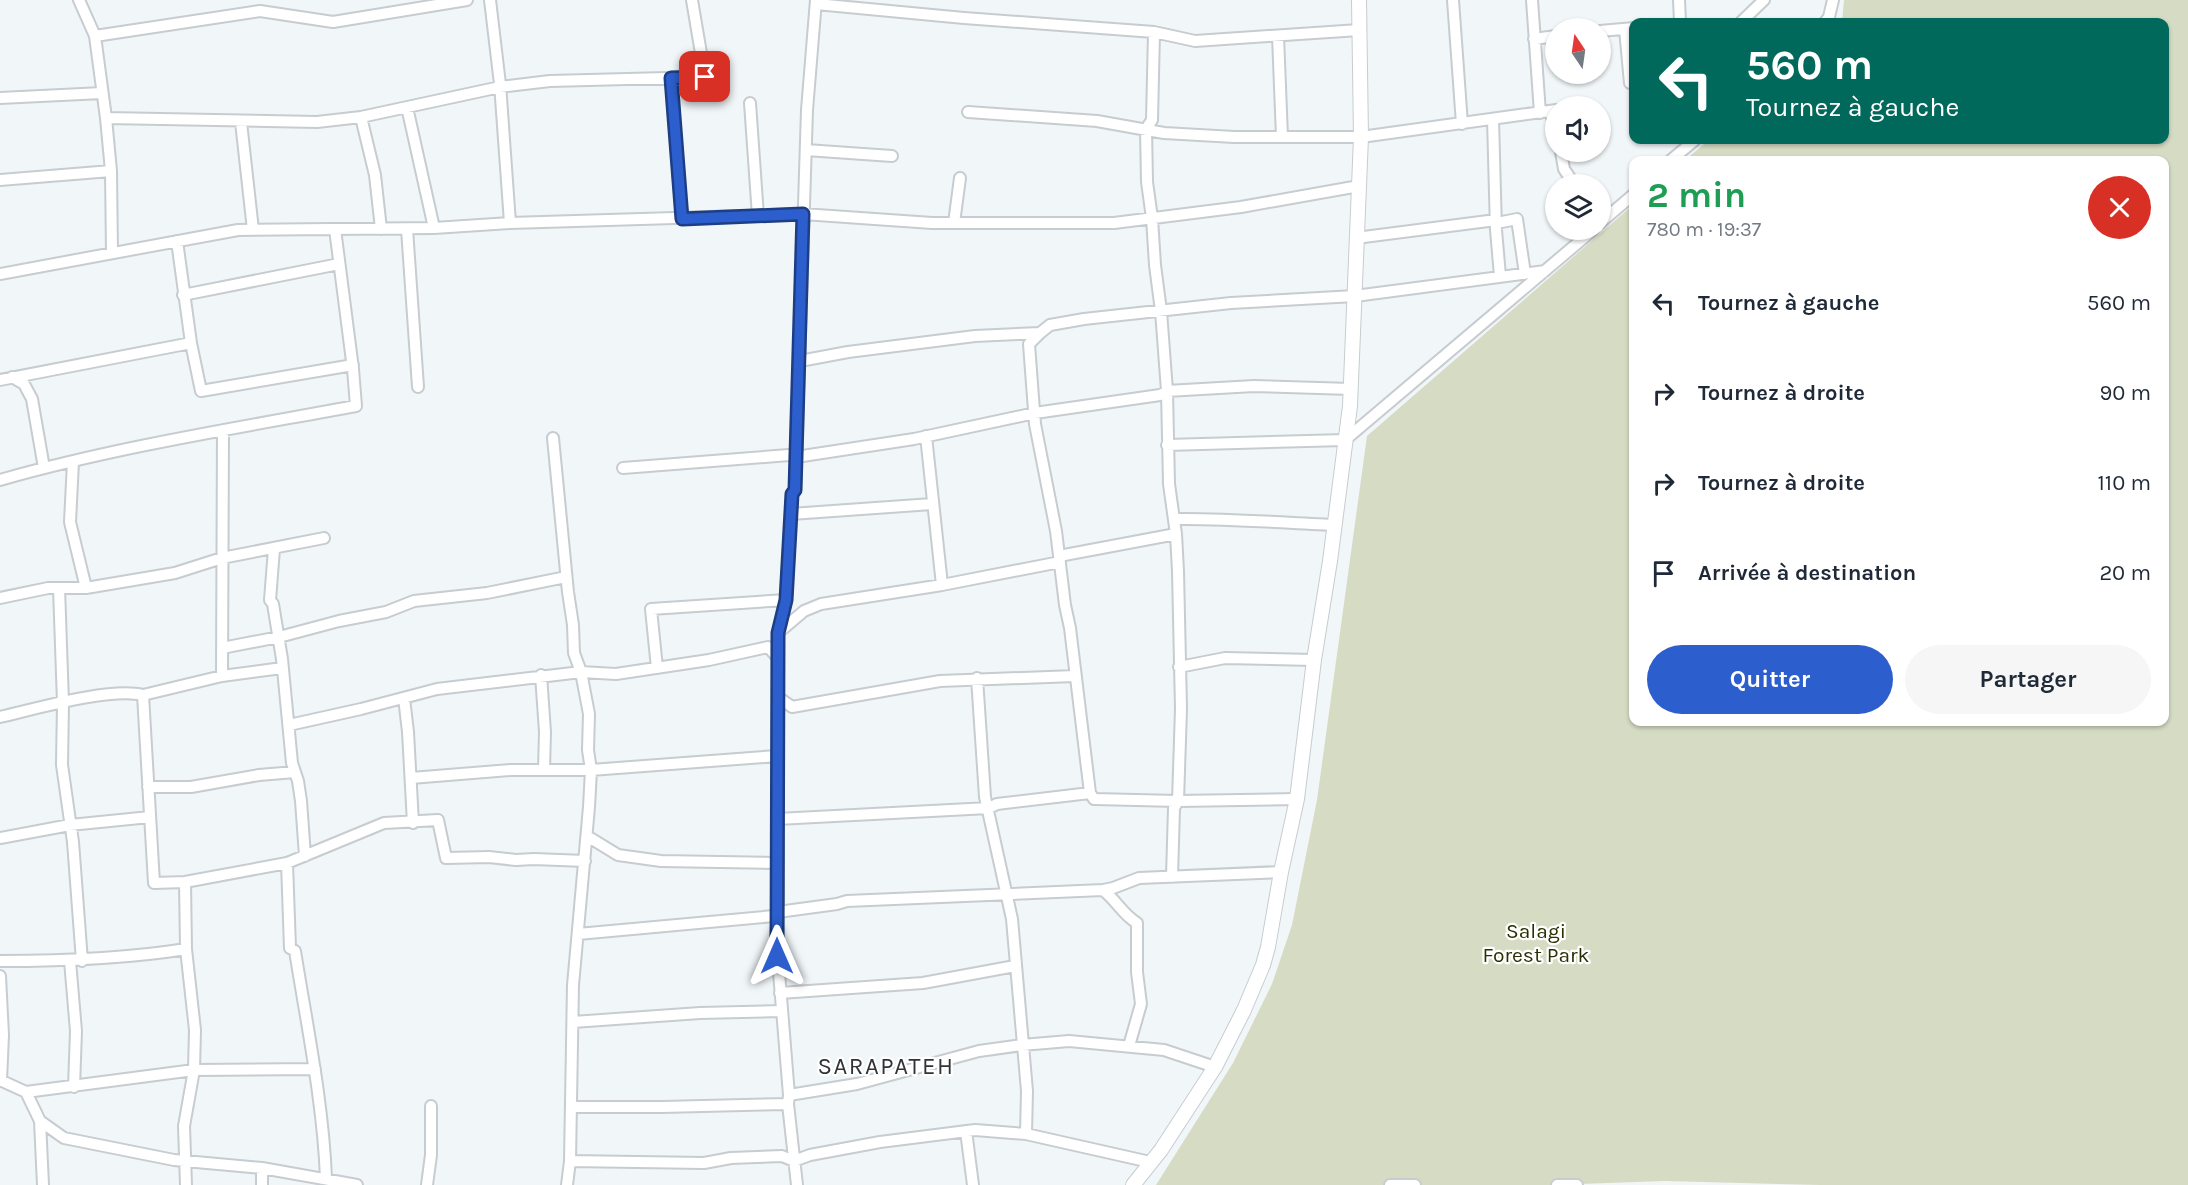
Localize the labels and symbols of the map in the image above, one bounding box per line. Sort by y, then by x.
north arrow [1545,18,1611,84]
pin [679,51,730,102]
park label: Salagi Forest Park [1483,919,1590,967]
position arrow [745,924,809,988]
district label: SARAPATEH [818,1052,954,1080]

